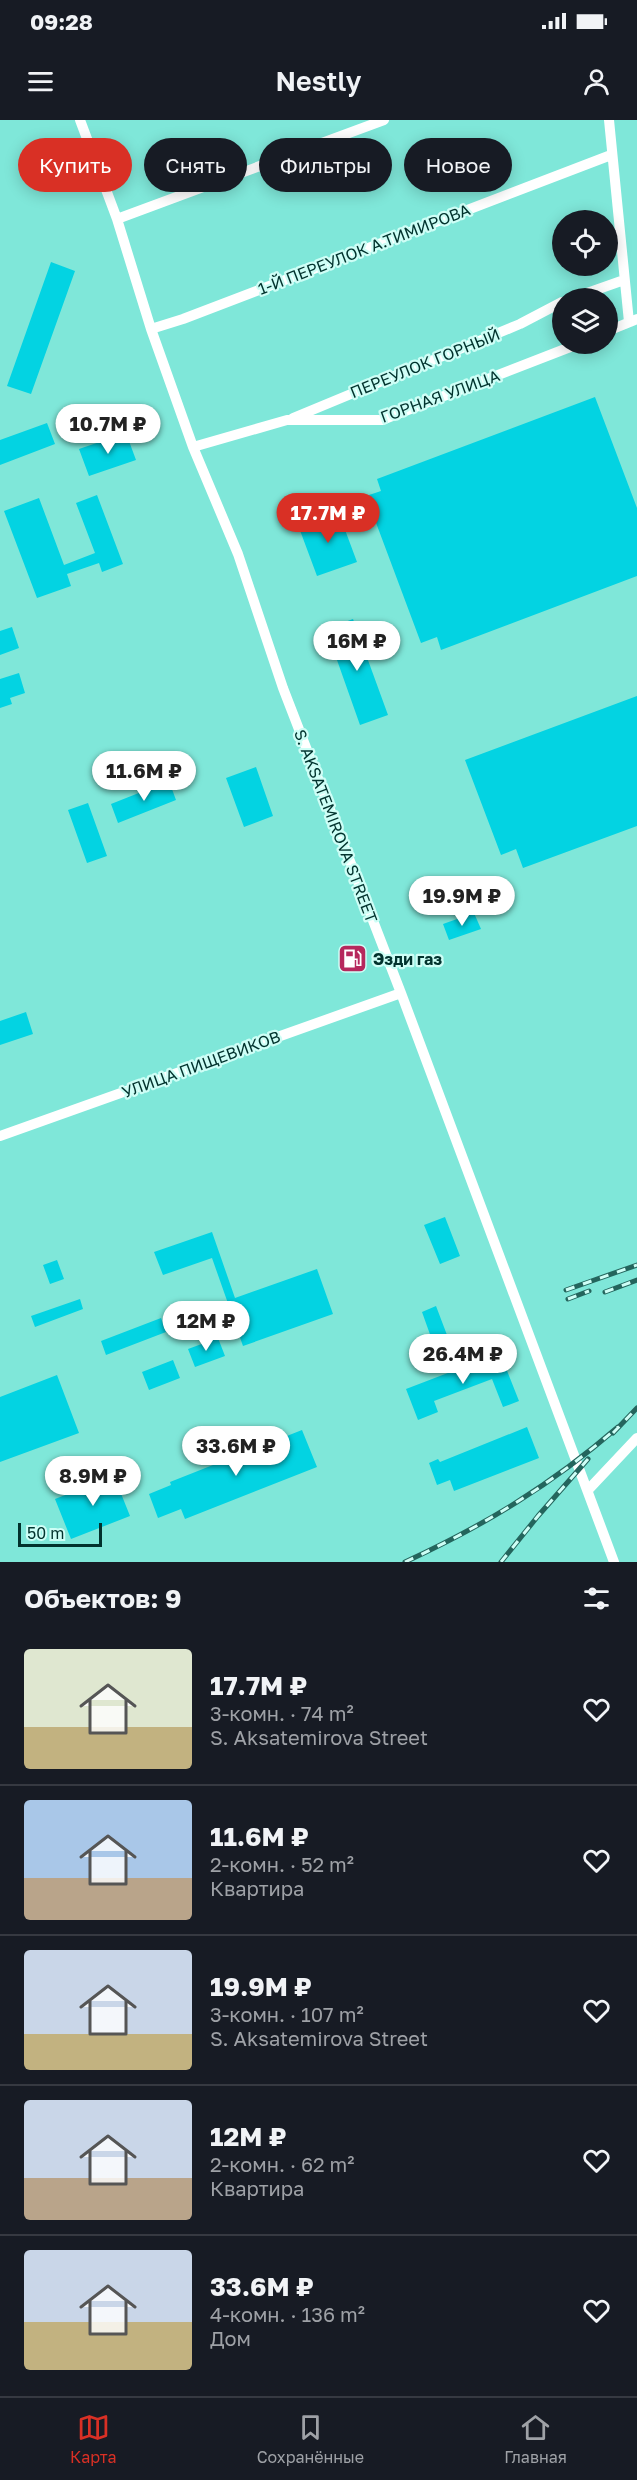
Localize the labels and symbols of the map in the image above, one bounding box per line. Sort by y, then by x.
street label: 1-Й ПЕРЕУЛОК А.ТИМИРОВА [255,199,473,299]
street label: ПЕРЕУЛОК ГОРНЫЙ [347,324,503,402]
street label: ГОРНАЯ УЛИЦА [378,365,503,427]
pin: 10.7M ₽ [53,404,163,455]
pin: 17.7M ₽ [273,493,383,544]
pin: 16M ₽ [315,621,399,672]
street label: S. AKSATEMIROVA STREET [290,727,382,925]
pin: 11.6M ₽ [89,751,199,802]
pin: 19.9M ₽ [407,876,517,927]
fuel station icon: Эзди газ [336,943,368,975]
place label: Эзди газ [373,949,442,969]
street label: УЛИЦА ПИЩЕВИКОВ [119,1026,283,1102]
pin: 12M ₽ [164,1301,248,1352]
pin: 26.4M ₽ [408,1334,518,1385]
pin: 33.6M ₽ [181,1426,291,1477]
pin: 8.9M ₽ [44,1456,142,1507]
scale bar [18,1520,102,1548]

